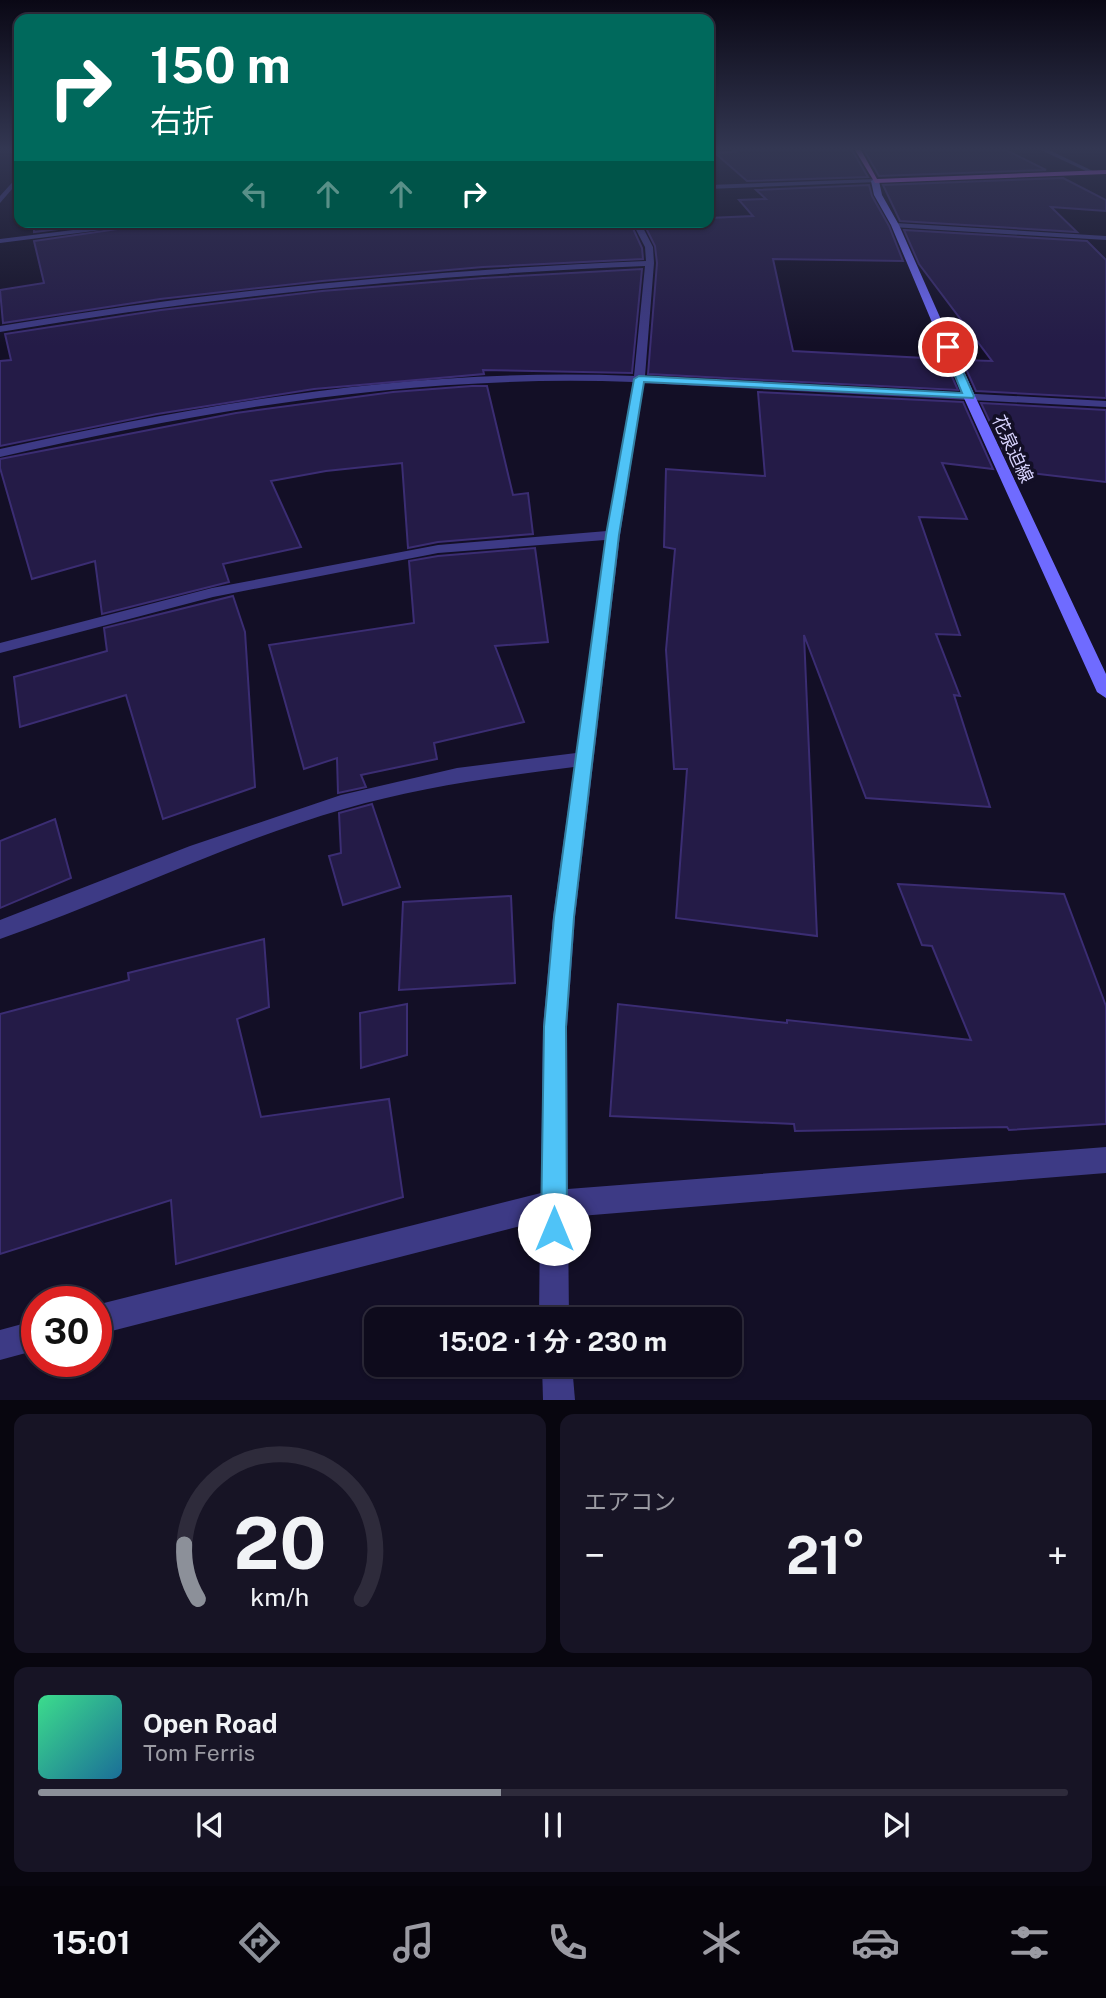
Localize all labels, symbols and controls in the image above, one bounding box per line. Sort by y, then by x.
text: 150 m [150,36,291,94]
icon: right [35,42,126,133]
text: 右折 [150,102,214,139]
icon: left [236,175,274,213]
icon: ahead [309,175,347,213]
icon: ahead [382,175,420,213]
icon: right [455,175,493,213]
pin [918,317,978,377]
icon: arrive [929,328,967,366]
street label: 花泉迫線 [988,412,1038,486]
position arrow [517,1192,591,1266]
speed limit sign: 30 [21,1286,112,1377]
text: 15:02 · 1 分 · 230 m [439,1326,667,1357]
text: エアコン [584,1488,676,1515]
text: 20 [233,1501,327,1586]
text: 21° [786,1525,866,1586]
text: − [584,1533,605,1578]
text: + [1047,1533,1068,1578]
text: km/h [251,1582,309,1612]
text: Open Road [143,1708,278,1739]
text: Tom Ferris [143,1739,255,1766]
icon: previous [191,1806,229,1844]
icon: pause [534,1806,572,1844]
icon: next [877,1806,915,1844]
icon: directions [235,1918,284,1967]
icon: music [389,1918,438,1967]
icon: phone [543,1918,592,1967]
icon: climate [697,1918,746,1967]
icon: car [851,1918,900,1967]
icon: filters [1005,1918,1054,1967]
text: 15:01 [52,1924,131,1961]

